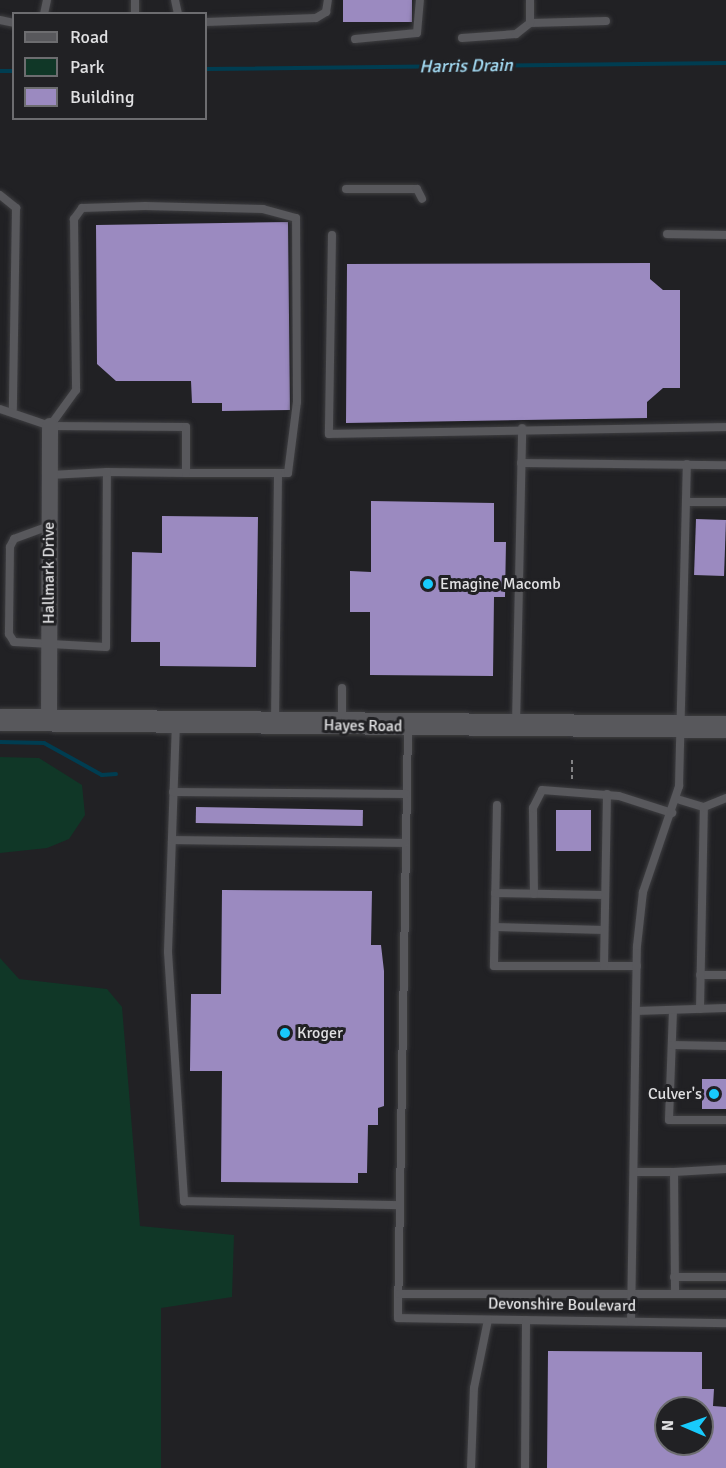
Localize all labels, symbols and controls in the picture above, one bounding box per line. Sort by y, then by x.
legend [12,12,207,120]
text: Road [70,26,109,48]
water label: Harris Drain [419,54,513,78]
text: Park [70,56,105,78]
text: Building [70,86,134,108]
street label: Hallmark Drive [39,522,59,624]
place label: Emagine Macomb [440,574,561,594]
marker: Emagine Macomb [421,577,435,591]
street label: Hayes Road [323,716,403,736]
place label: Kroger [297,1023,343,1043]
marker: Kroger [278,1026,292,1040]
place label: Culver's [648,1084,702,1104]
marker: Culver's [707,1087,721,1101]
street label: Devonshire Boulevard [488,1294,636,1316]
north arrow [654,1396,714,1456]
text: N [658,1420,678,1431]

